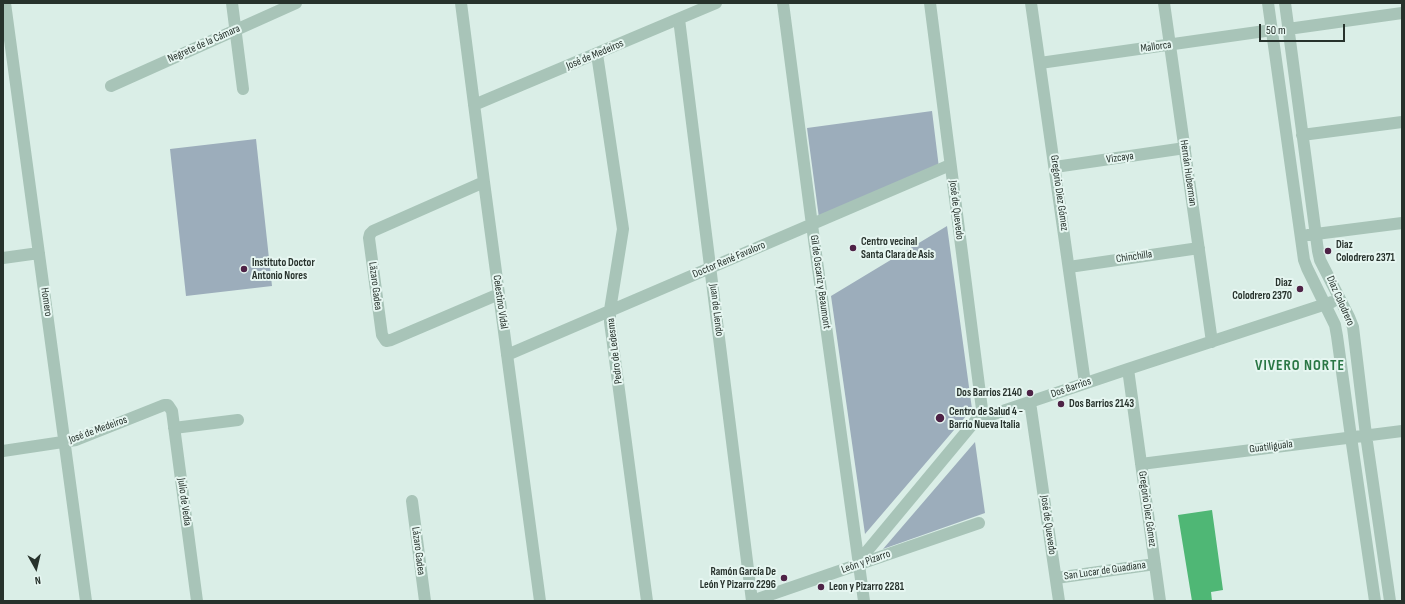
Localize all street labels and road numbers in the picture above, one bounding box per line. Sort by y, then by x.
street label: Negrete de la Cámara [166,22,242,66]
street label: José de Medeiros [564,37,626,73]
street label: Mallorca [1140,38,1172,56]
street label: Hernán Huberman [1177,139,1199,207]
street label: Vizcaya [1105,150,1135,166]
street label: Gregorio Diez Gómez [1047,154,1071,232]
street label: José de Quevedo [946,180,966,240]
street label: Gil de Oscariz y Beaumont [807,234,833,330]
street label: Doctor René Favaloro [691,239,767,281]
street label: Chinchilla [1115,248,1153,266]
street label: Läzaro Gadea [365,261,385,311]
street label: Celestino Vidal [490,274,510,330]
street label: Díaz Colodrero [1323,274,1357,328]
street label: Juan de Liendo [706,283,726,337]
street label: Homero [37,287,55,317]
street label: Pedro de Ledesma [604,317,626,385]
street label: Dos Barrios [1049,375,1093,401]
street label: José de Medeiros [67,413,129,447]
street label: Guatiliguala [1249,438,1293,456]
street label: Gregorio Diez Gómez [1135,470,1159,548]
street label: Julio de Vedia [174,477,194,527]
street label: José de Quevedo [1037,494,1059,556]
street label: Lázaro Gadea [408,526,428,576]
street label: León y Pizarro [840,547,892,577]
street label: San Lucar de Guadiana [1063,559,1147,583]

